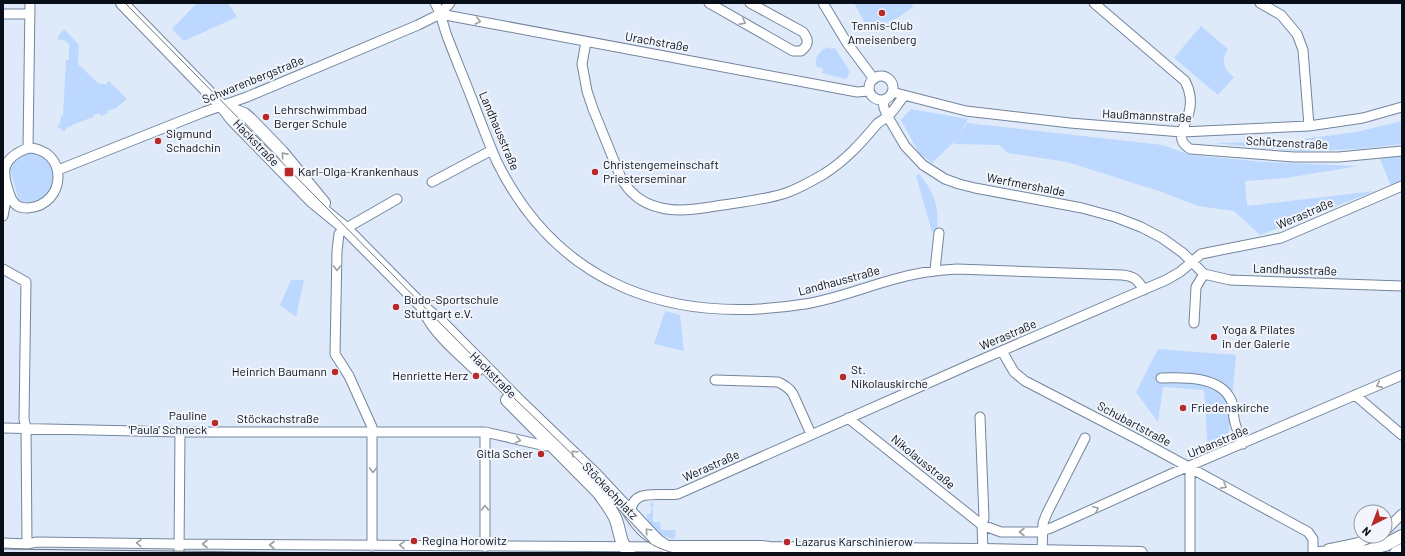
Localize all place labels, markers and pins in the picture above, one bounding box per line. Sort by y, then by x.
marker: Tennis-Club Ameisenberg [877,8,887,18]
place label: Tennis-Club Ameisenberg [848,18,916,46]
place label: Lehrschwimmbad Berger Schule [274,102,367,130]
marker: Lehrschwimmbad Berger Schule [261,112,271,122]
place label: Sigmund Schadchin [166,126,221,154]
marker: Sigmund Schadchin [153,136,163,146]
place label: Christengemeinschaft Priesterseminar [603,157,719,185]
place label: Karl-Olga-Krankenhaus [298,164,419,178]
marker: Karl-Olga-Krankenhaus [283,166,295,178]
marker: Christengemeinschaft Priesterseminar [590,167,600,177]
place label: Budo-Sportschule Stuttgart e.V. [404,292,499,320]
marker: Budo-Sportschule Stuttgart e.V. [391,302,401,312]
place label: Yoga & Pilates in der Galerie [1222,322,1295,350]
marker: Yoga & Pilates in der Galerie [1209,332,1219,342]
place label: St. Nikolauskirche [851,362,928,390]
place label: Heinrich Baumann [232,364,327,378]
marker: Heinrich Baumann [330,367,340,377]
place label: Henriette Herz [392,368,468,382]
marker: Henriette Herz [471,371,481,381]
marker: St. Nikolauskirche [838,372,848,382]
place label: Friedenskirche [1191,400,1269,414]
marker: Friedenskirche [1178,403,1188,413]
place label: Pauline 'Paula' Schneck [128,408,207,436]
marker: Pauline 'Paula' Schneck [210,418,220,428]
place label: Gitla Scher [477,446,534,460]
marker: Gitla Scher [536,449,546,459]
place label: Regina Horowitz [422,533,507,547]
place label: Lazarus Karschinierow [795,534,913,548]
marker: Regina Horowitz [409,536,419,546]
marker: Lazarus Karschinierow [782,537,792,547]

